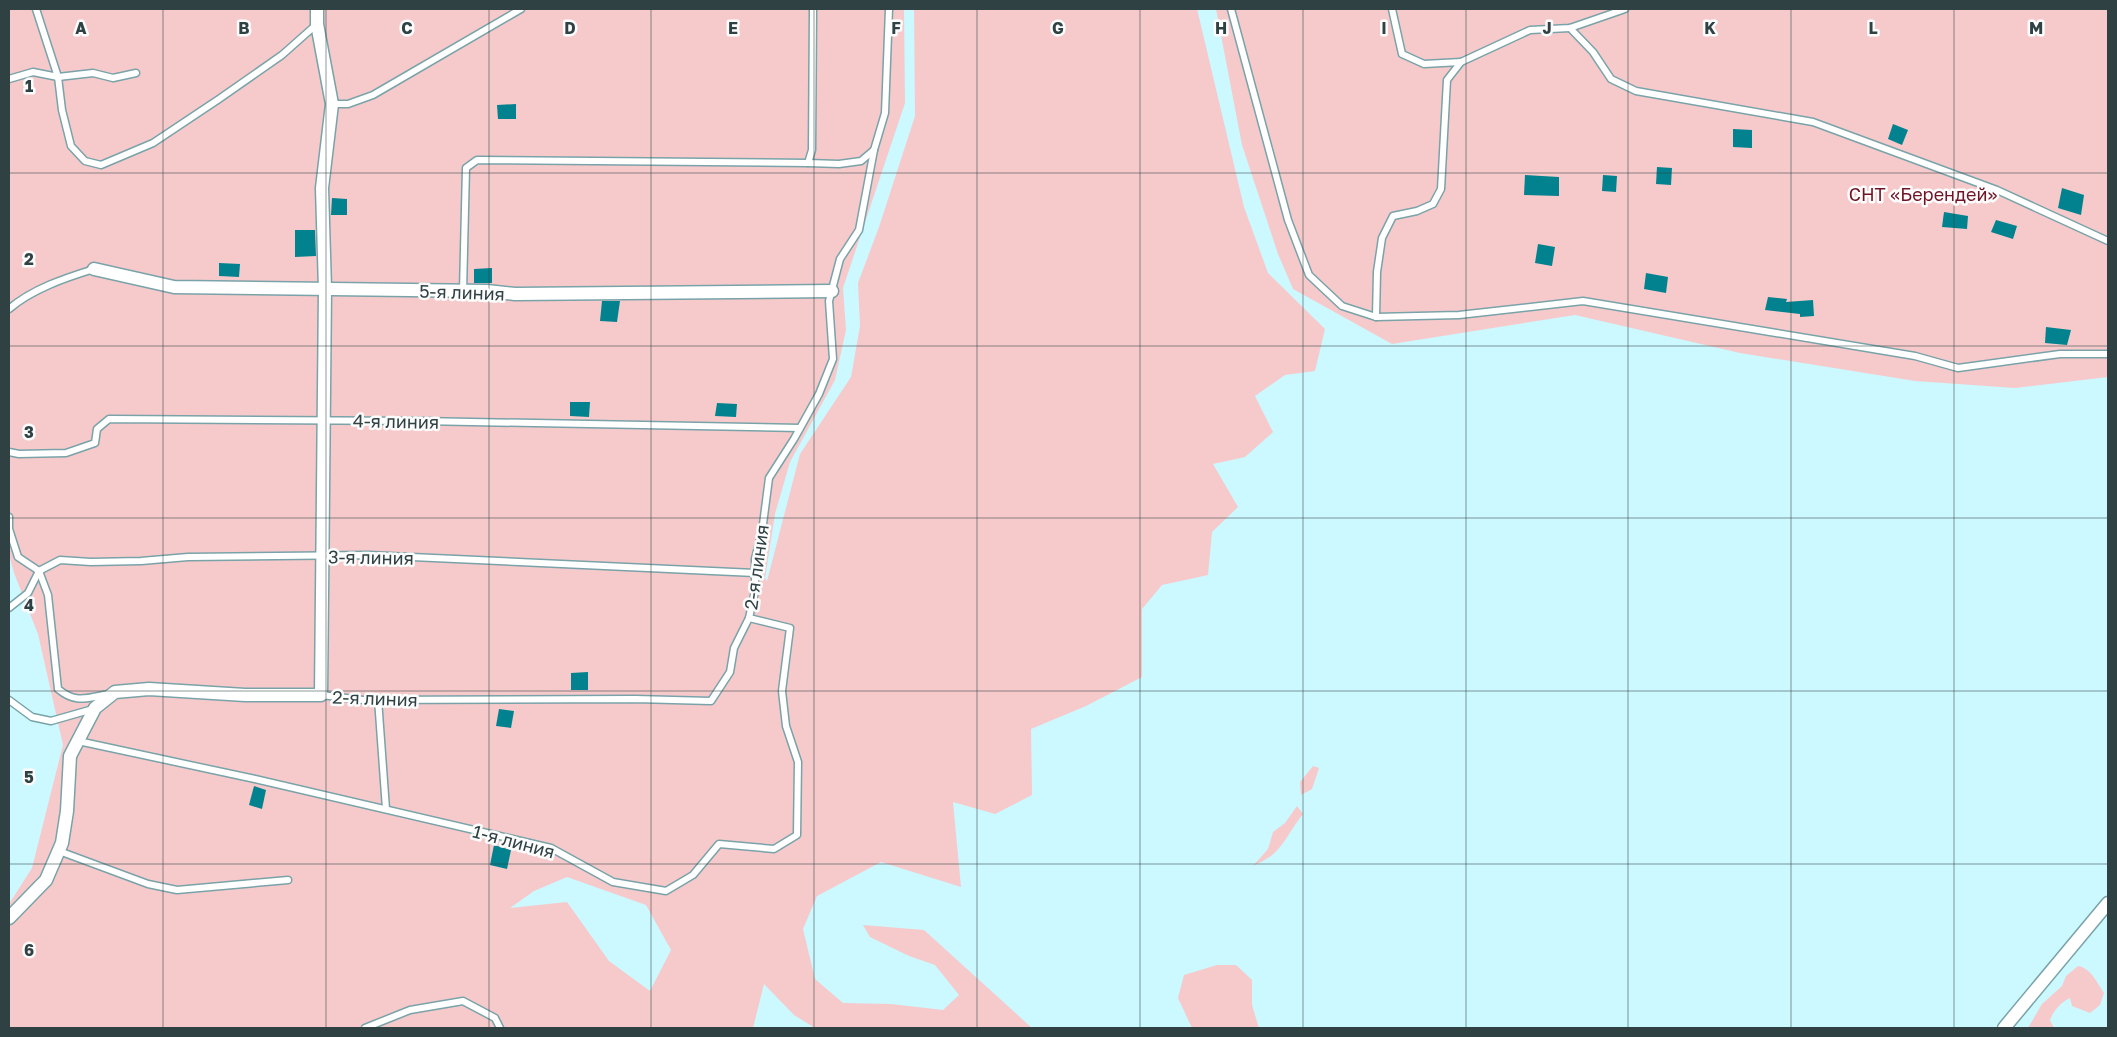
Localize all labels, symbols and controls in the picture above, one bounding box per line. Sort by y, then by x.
text: A [75,18,87,38]
text: B [238,18,250,38]
text: C [401,18,413,38]
text: D [564,18,576,38]
text: E [728,18,738,38]
text: F [891,18,901,38]
text: G [1052,18,1064,38]
text: H [1215,18,1227,38]
text: I [1381,18,1387,38]
text: J [1542,18,1552,38]
text: K [1704,18,1716,38]
text: L [1868,18,1878,38]
text: M [2029,18,2043,38]
text: 1 [25,76,33,96]
park label: СНТ «Берендей» [1849,183,1997,205]
text: 2 [24,249,34,269]
street label: 5-я линия [419,280,505,304]
street label: 4-я линия [353,409,439,433]
text: 3 [24,422,34,442]
street label: 2-я линия [739,523,773,611]
street label: 3-я линия [328,545,414,569]
text: 4 [24,595,34,615]
street label: 2-я линия [332,686,418,710]
text: 5 [24,767,34,787]
street label: 1-я линия [471,819,557,863]
text: 6 [24,940,34,960]

